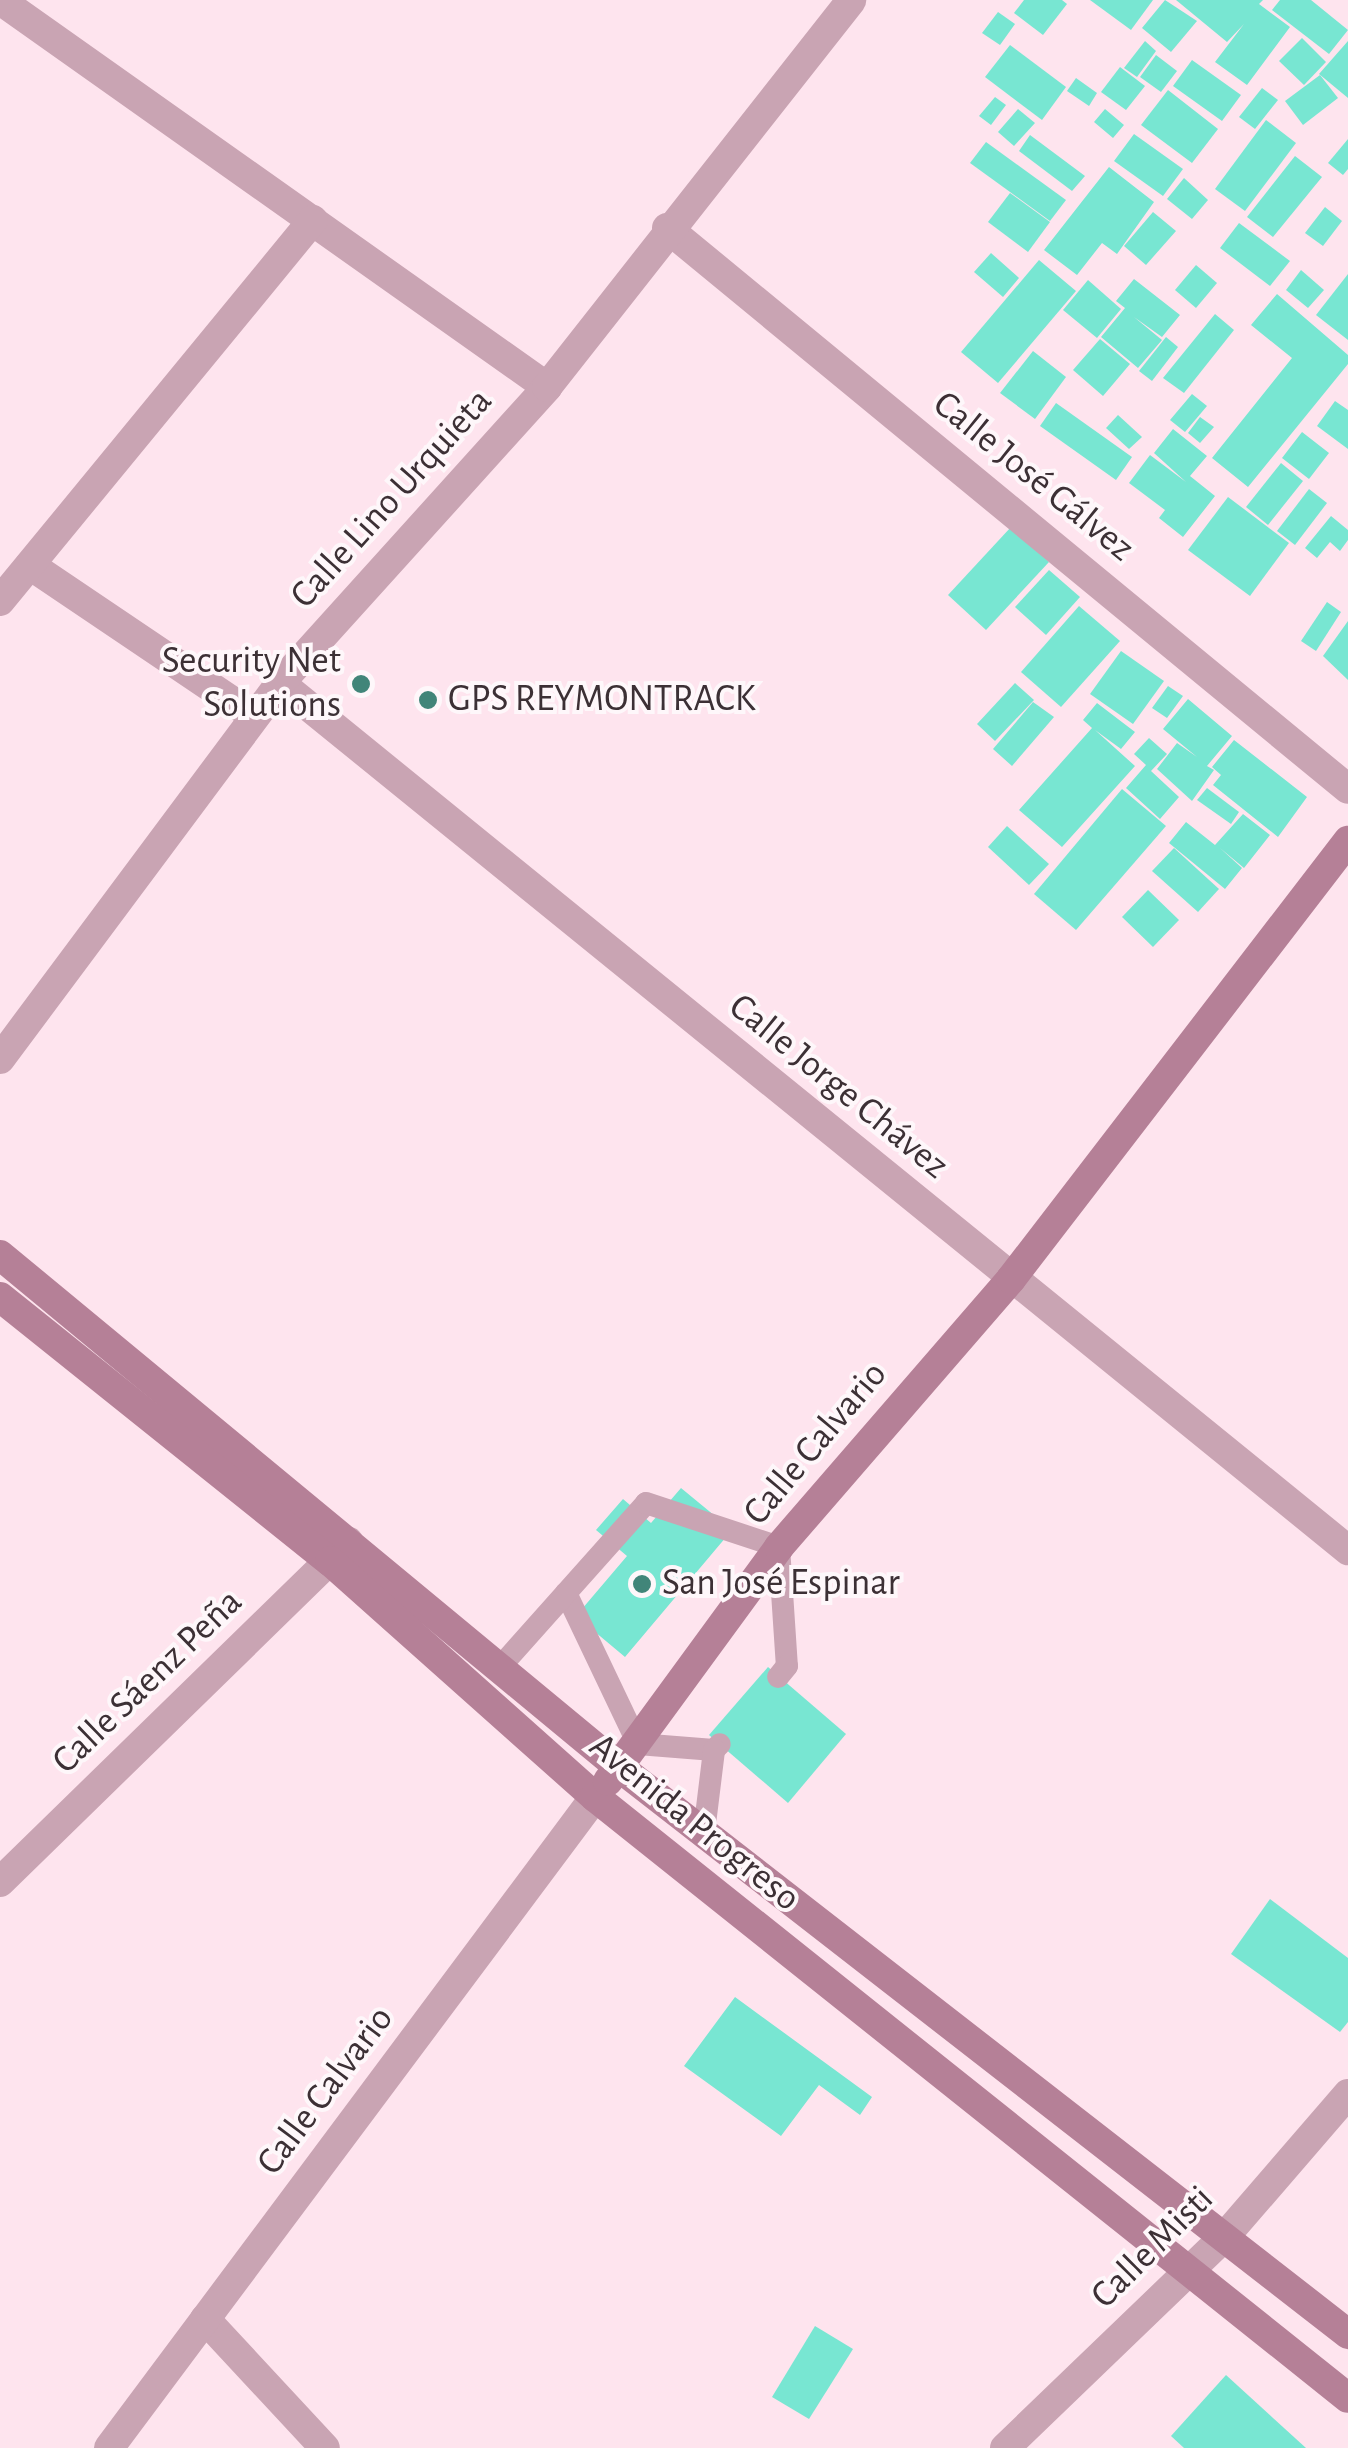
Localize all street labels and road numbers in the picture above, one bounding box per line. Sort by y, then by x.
street label: Calle Lino Urquieta [281,380,503,618]
street label: Calle José Gálvez [923,382,1143,572]
street label: Calle Jorge Chávez [719,985,957,1189]
street label: Calle Calvario [734,1353,898,1535]
street label: Calle Sáenz Peña [44,1580,252,1784]
street label: Avenida Progreso [580,1724,808,1922]
street label: Calle Calvario [248,1998,404,2184]
street label: Calle Misti [1082,2177,1224,2319]

